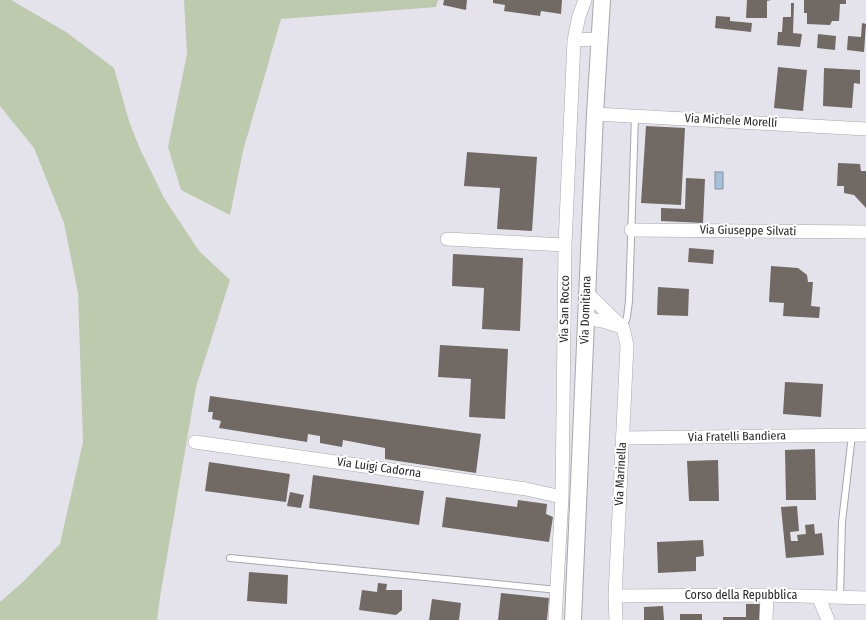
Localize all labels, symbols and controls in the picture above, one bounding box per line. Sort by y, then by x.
street label: Via Michele Morelli [684,111,778,131]
street label: Via Giuseppe Silvati [700,223,796,239]
street label: Via San Rocco [557,275,573,343]
street label: Via Domitiana [578,276,594,344]
street label: Via Fratelli Bandiera [688,429,786,445]
street label: Via Marinella [612,442,630,506]
street label: Via Luigi Cadorna [336,455,422,481]
street label: Corso della Repubblica [685,589,797,603]

